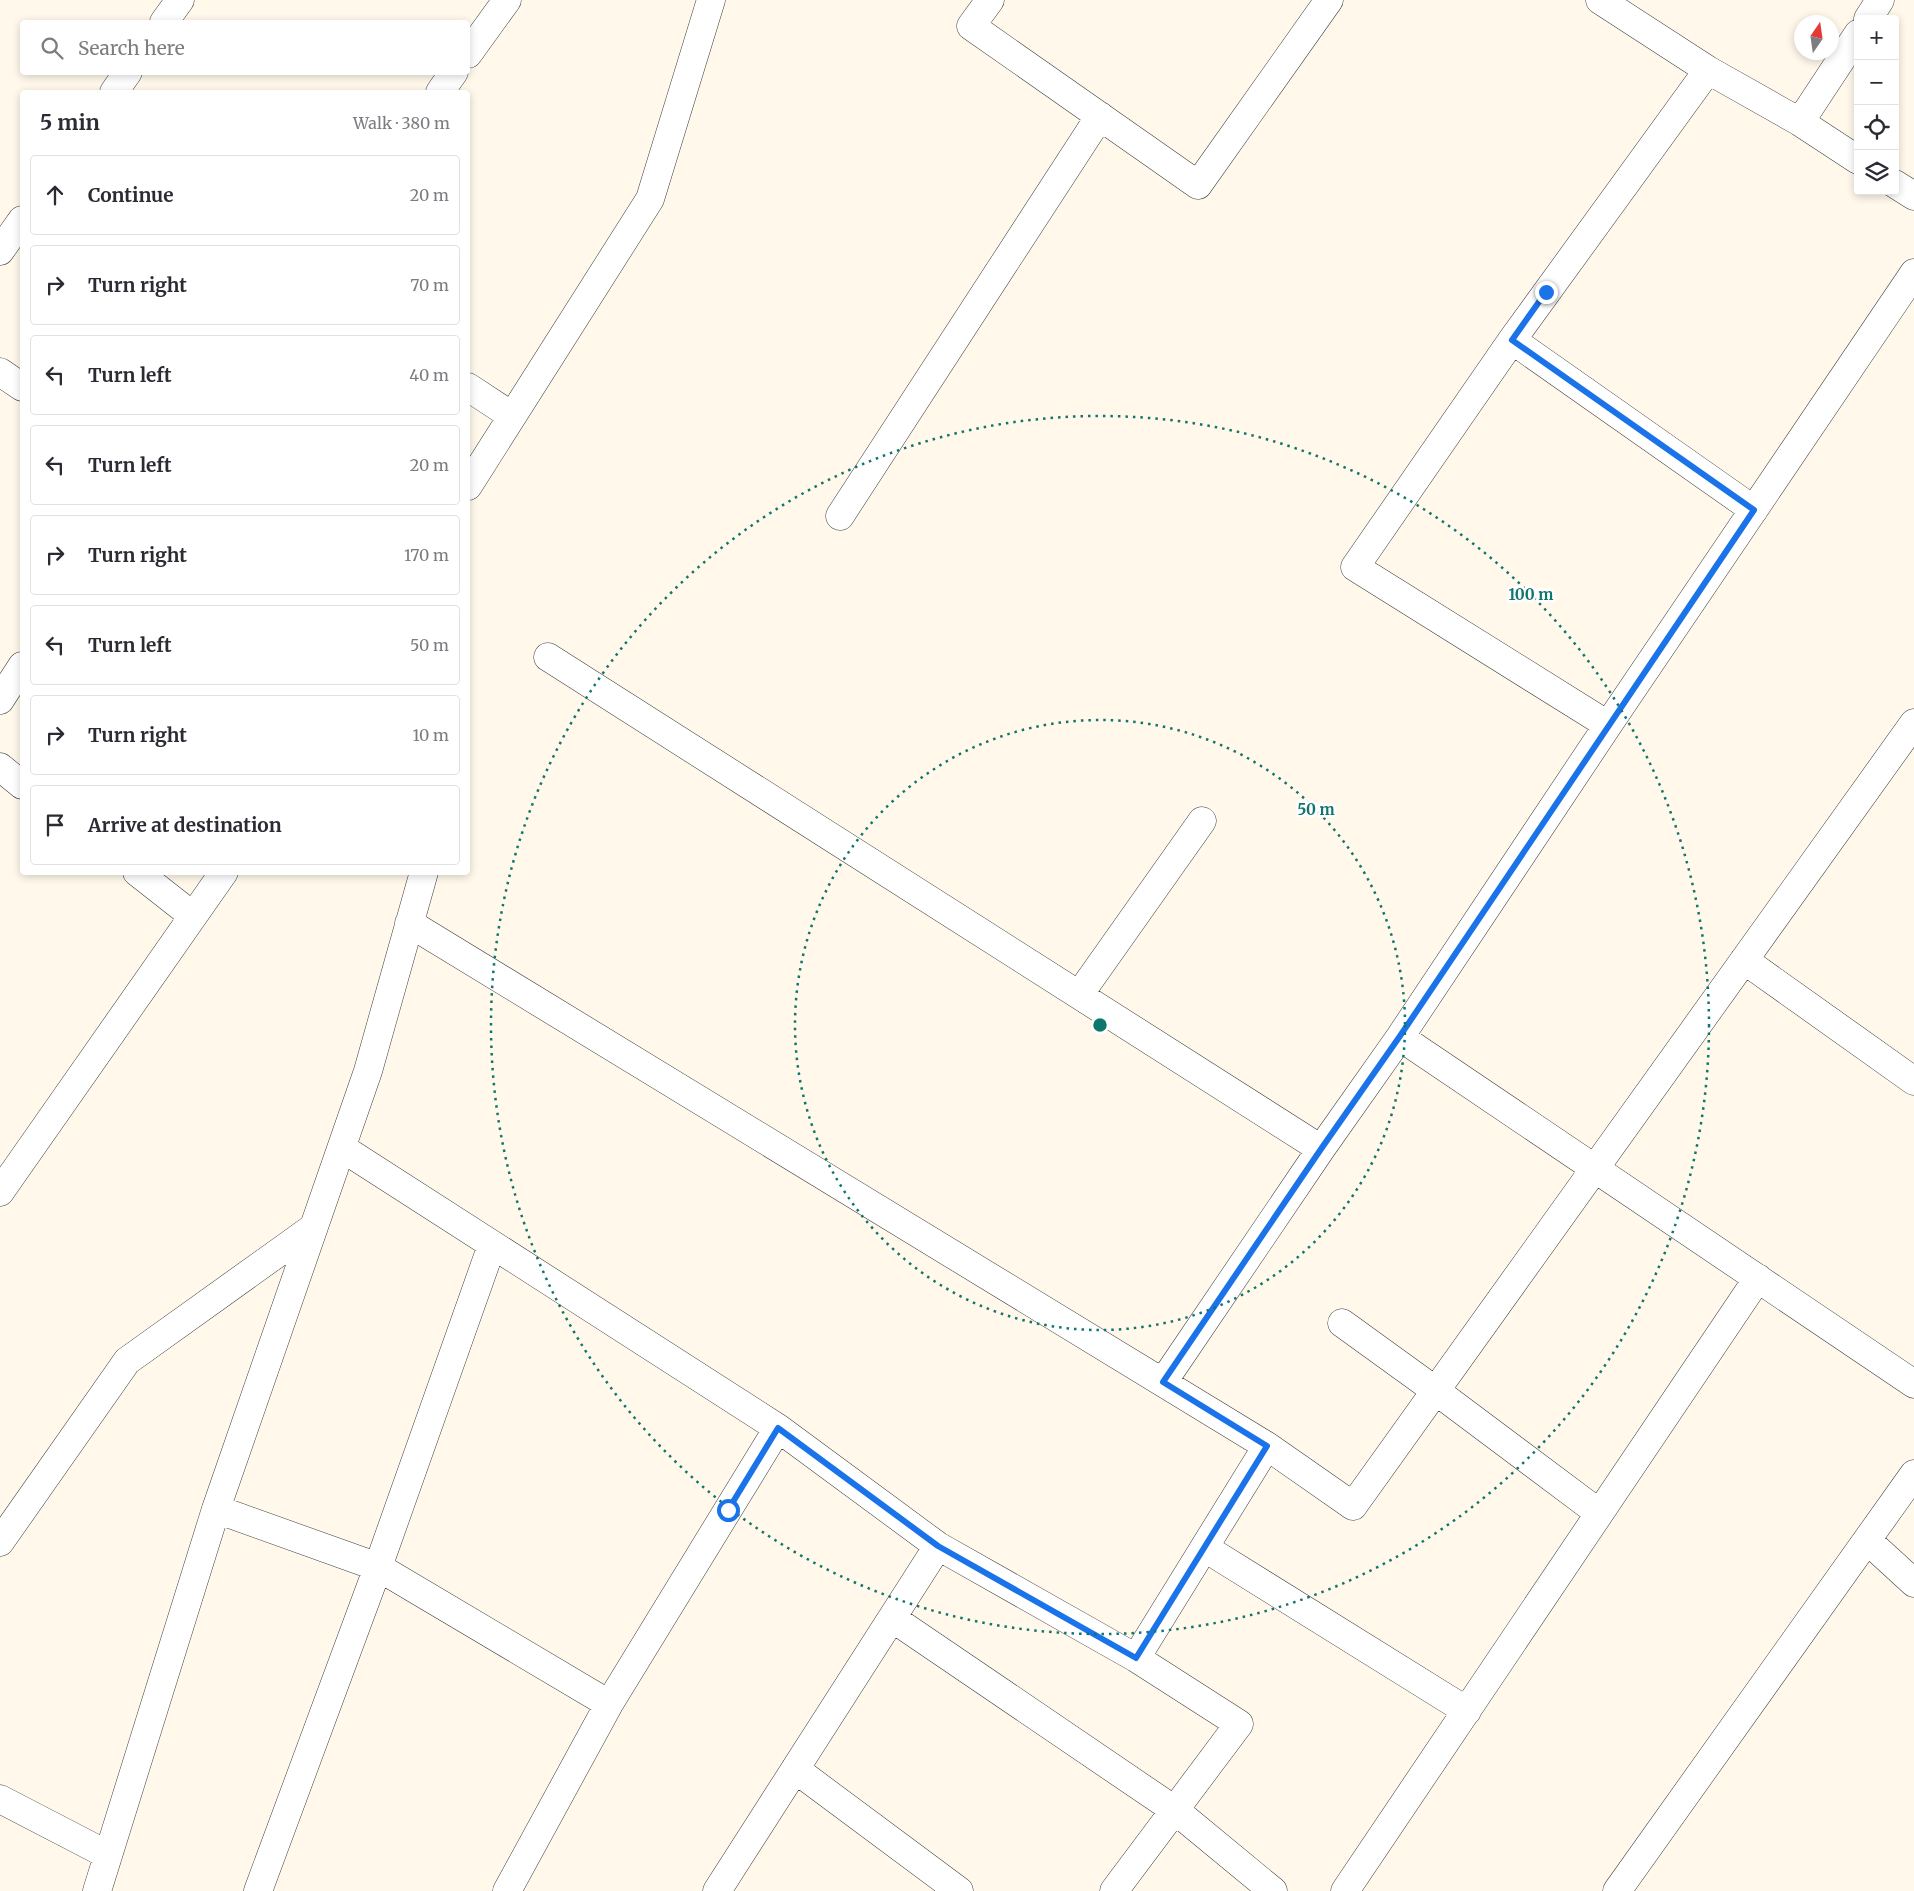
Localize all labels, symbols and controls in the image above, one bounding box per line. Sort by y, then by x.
north arrow [1794,15,1839,60]
map controls [1854,15,1899,195]
button: + [1854,15,1899,60]
search box [20,20,470,75]
icon: search [38,34,66,62]
text: Search here [78,36,185,60]
button: − [1854,60,1899,105]
button: locate [1854,105,1899,150]
text: 5 min [40,109,100,136]
text: Walk · 380 m [353,113,450,133]
button: layers [1854,150,1899,195]
icon: ahead [41,181,69,209]
text: Continue [88,183,174,207]
text: 20 m [410,185,449,205]
icon: right [41,271,69,299]
text: Turn right [88,273,187,297]
text: 70 m [410,275,449,295]
route end [1535,281,1558,304]
icon: left [41,361,69,389]
text: Turn left [88,363,172,387]
text: 40 m [409,365,449,385]
icon: left [41,451,69,479]
text: Turn left [88,453,172,477]
text: 20 m [410,455,449,475]
icon: right [41,541,69,569]
text: Turn right [88,543,187,567]
text: 170 m [404,545,449,565]
text: 100 m [1509,585,1553,604]
icon: left [41,631,69,659]
text: Turn left [88,633,172,657]
text: 50 m [410,635,449,655]
icon: right [41,721,69,749]
text: Turn right [88,723,187,747]
text: 10 m [412,725,449,745]
text: 50 m [1297,800,1335,819]
icon: arrive [41,811,69,839]
text: Arrive at destination [88,813,282,837]
centre of rings [1091,1016,1109,1034]
route start [717,1499,740,1522]

